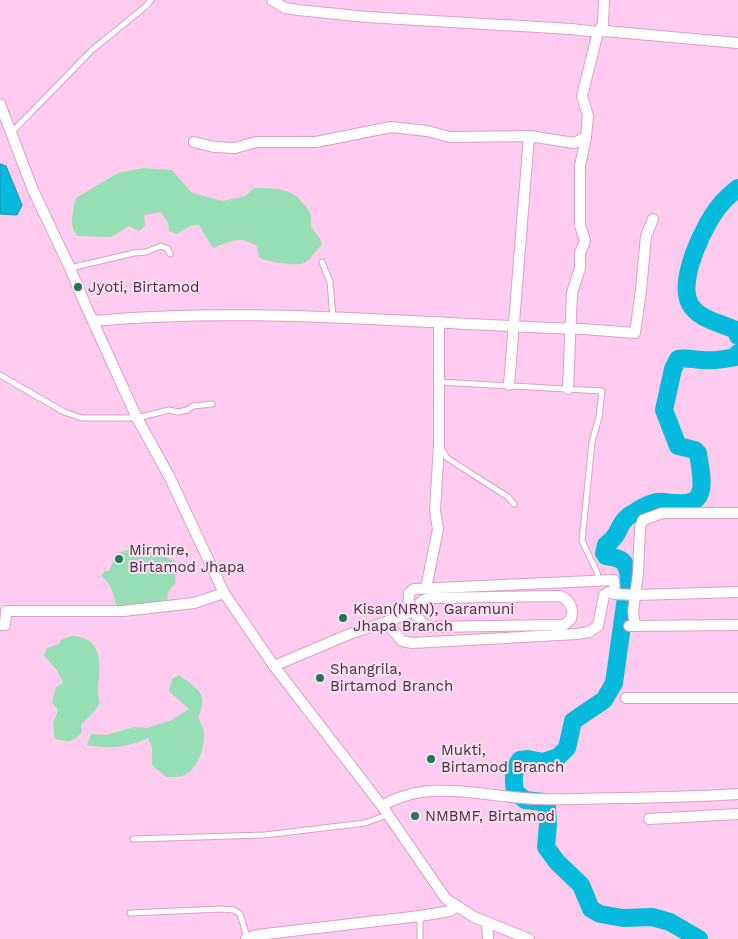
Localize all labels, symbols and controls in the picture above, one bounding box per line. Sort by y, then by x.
place label: Jyoti, Birtamod [88,278,199,296]
marker: Jyoti, Birtamod [72,281,84,293]
place label: Mirmire, Birtamod Jhapa [129,541,245,576]
marker: Mirmire, Birtamod Jhapa [113,553,125,565]
place label: Kisan(NRN), Garamuni Jhapa Branch [353,600,514,635]
marker: Kisan(NRN), Garamuni Jhapa Branch [337,612,349,624]
place label: Shangrila, Birtamod Branch [330,660,453,695]
marker: Shangrila, Birtamod Branch [314,672,326,684]
place label: Mukti, Birtamod Branch [441,741,564,776]
marker: Mukti, Birtamod Branch [425,753,437,765]
place label: NMBMF, Birtamod [425,807,555,825]
marker: NMBMF, Birtamod [409,810,421,822]

